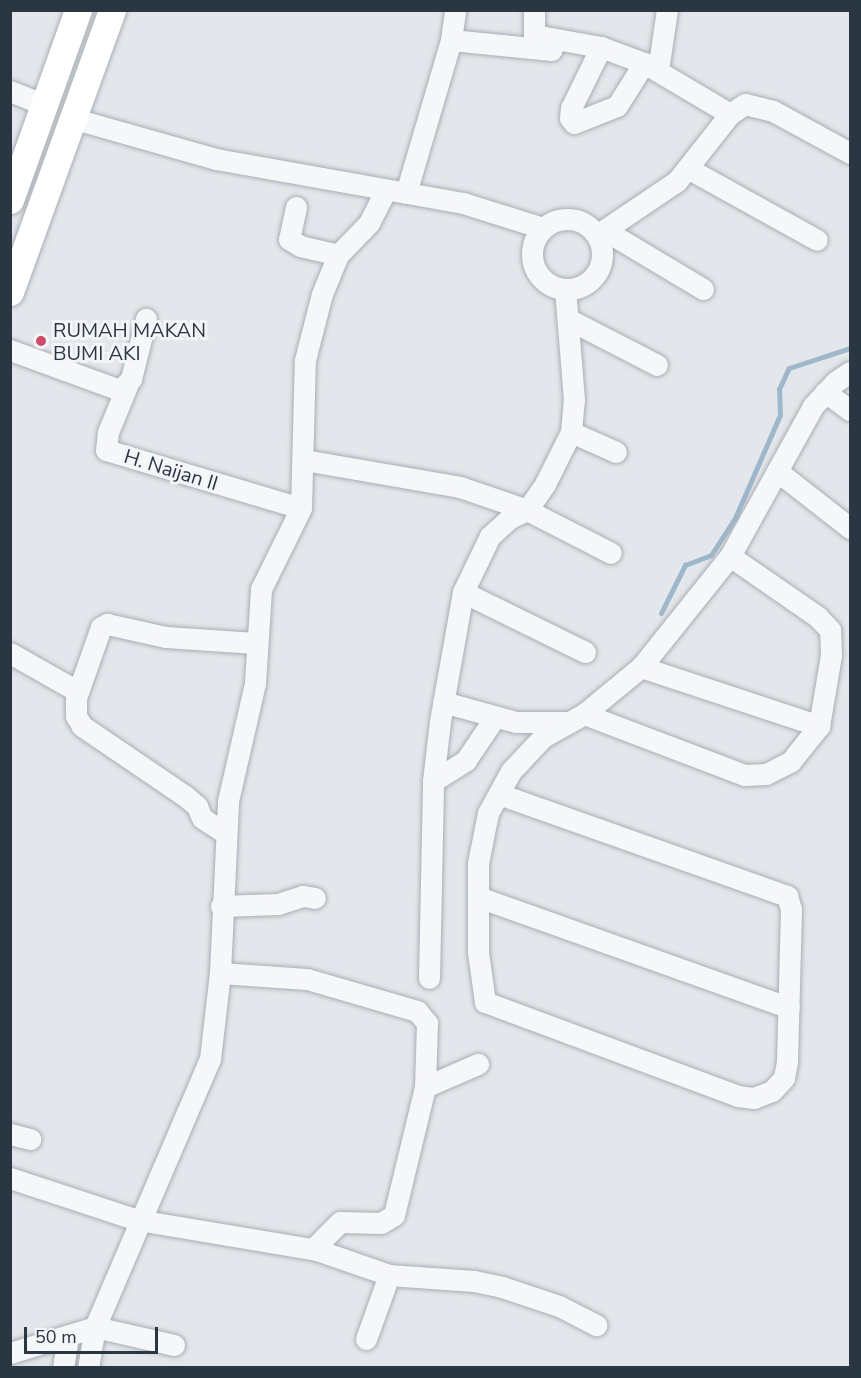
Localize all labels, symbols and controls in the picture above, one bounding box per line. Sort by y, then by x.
place label: RUMAH MAKAN BUMI AKI [53,318,206,365]
marker: RUMAH MAKAN BUMI AKI [34,334,48,348]
street label: H. Naijan II [121,444,221,496]
scale bar [27,1315,160,1353]
text: 50 m [35,1325,77,1349]

